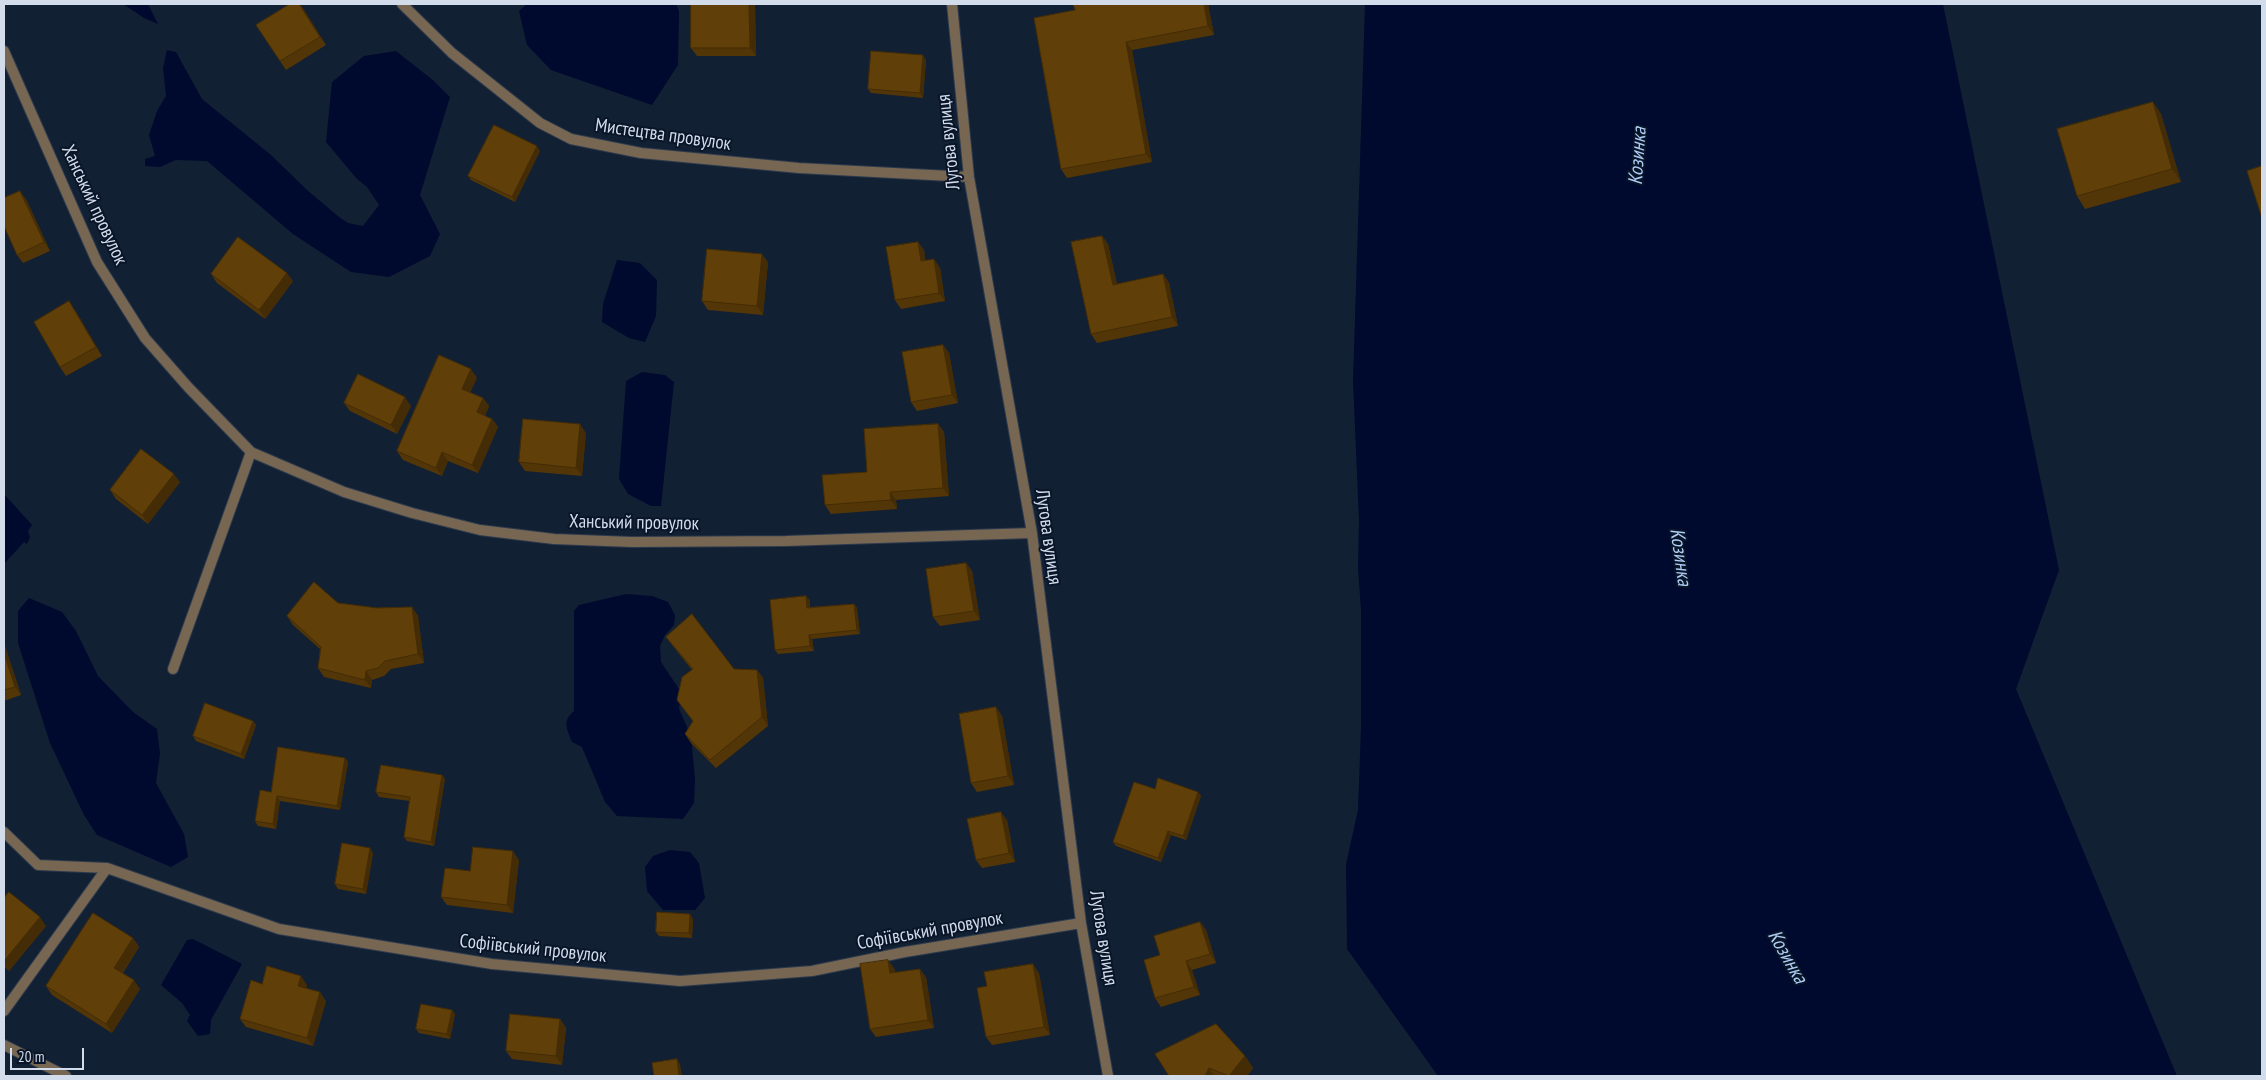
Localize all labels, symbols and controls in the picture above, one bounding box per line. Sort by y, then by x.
street label: Лугова вулиця [933,93,965,191]
street label: Мистецтва провулок [594,114,732,156]
water label: Козинка [1624,126,1652,186]
street label: Ханський провулок [56,141,132,269]
street label: Лугова вулиця [1030,488,1066,586]
street label: Ханський провулок [569,510,699,536]
water label: Козинка [1664,527,1696,587]
street label: Лугова вулиця [1084,889,1122,987]
street label: Софіївський провулок [855,907,1005,955]
water label: Козинка [1762,926,1812,988]
street label: Софіївський провулок [458,930,608,968]
scale bar [12,1038,86,1070]
text: 20 m [18,1047,44,1066]

